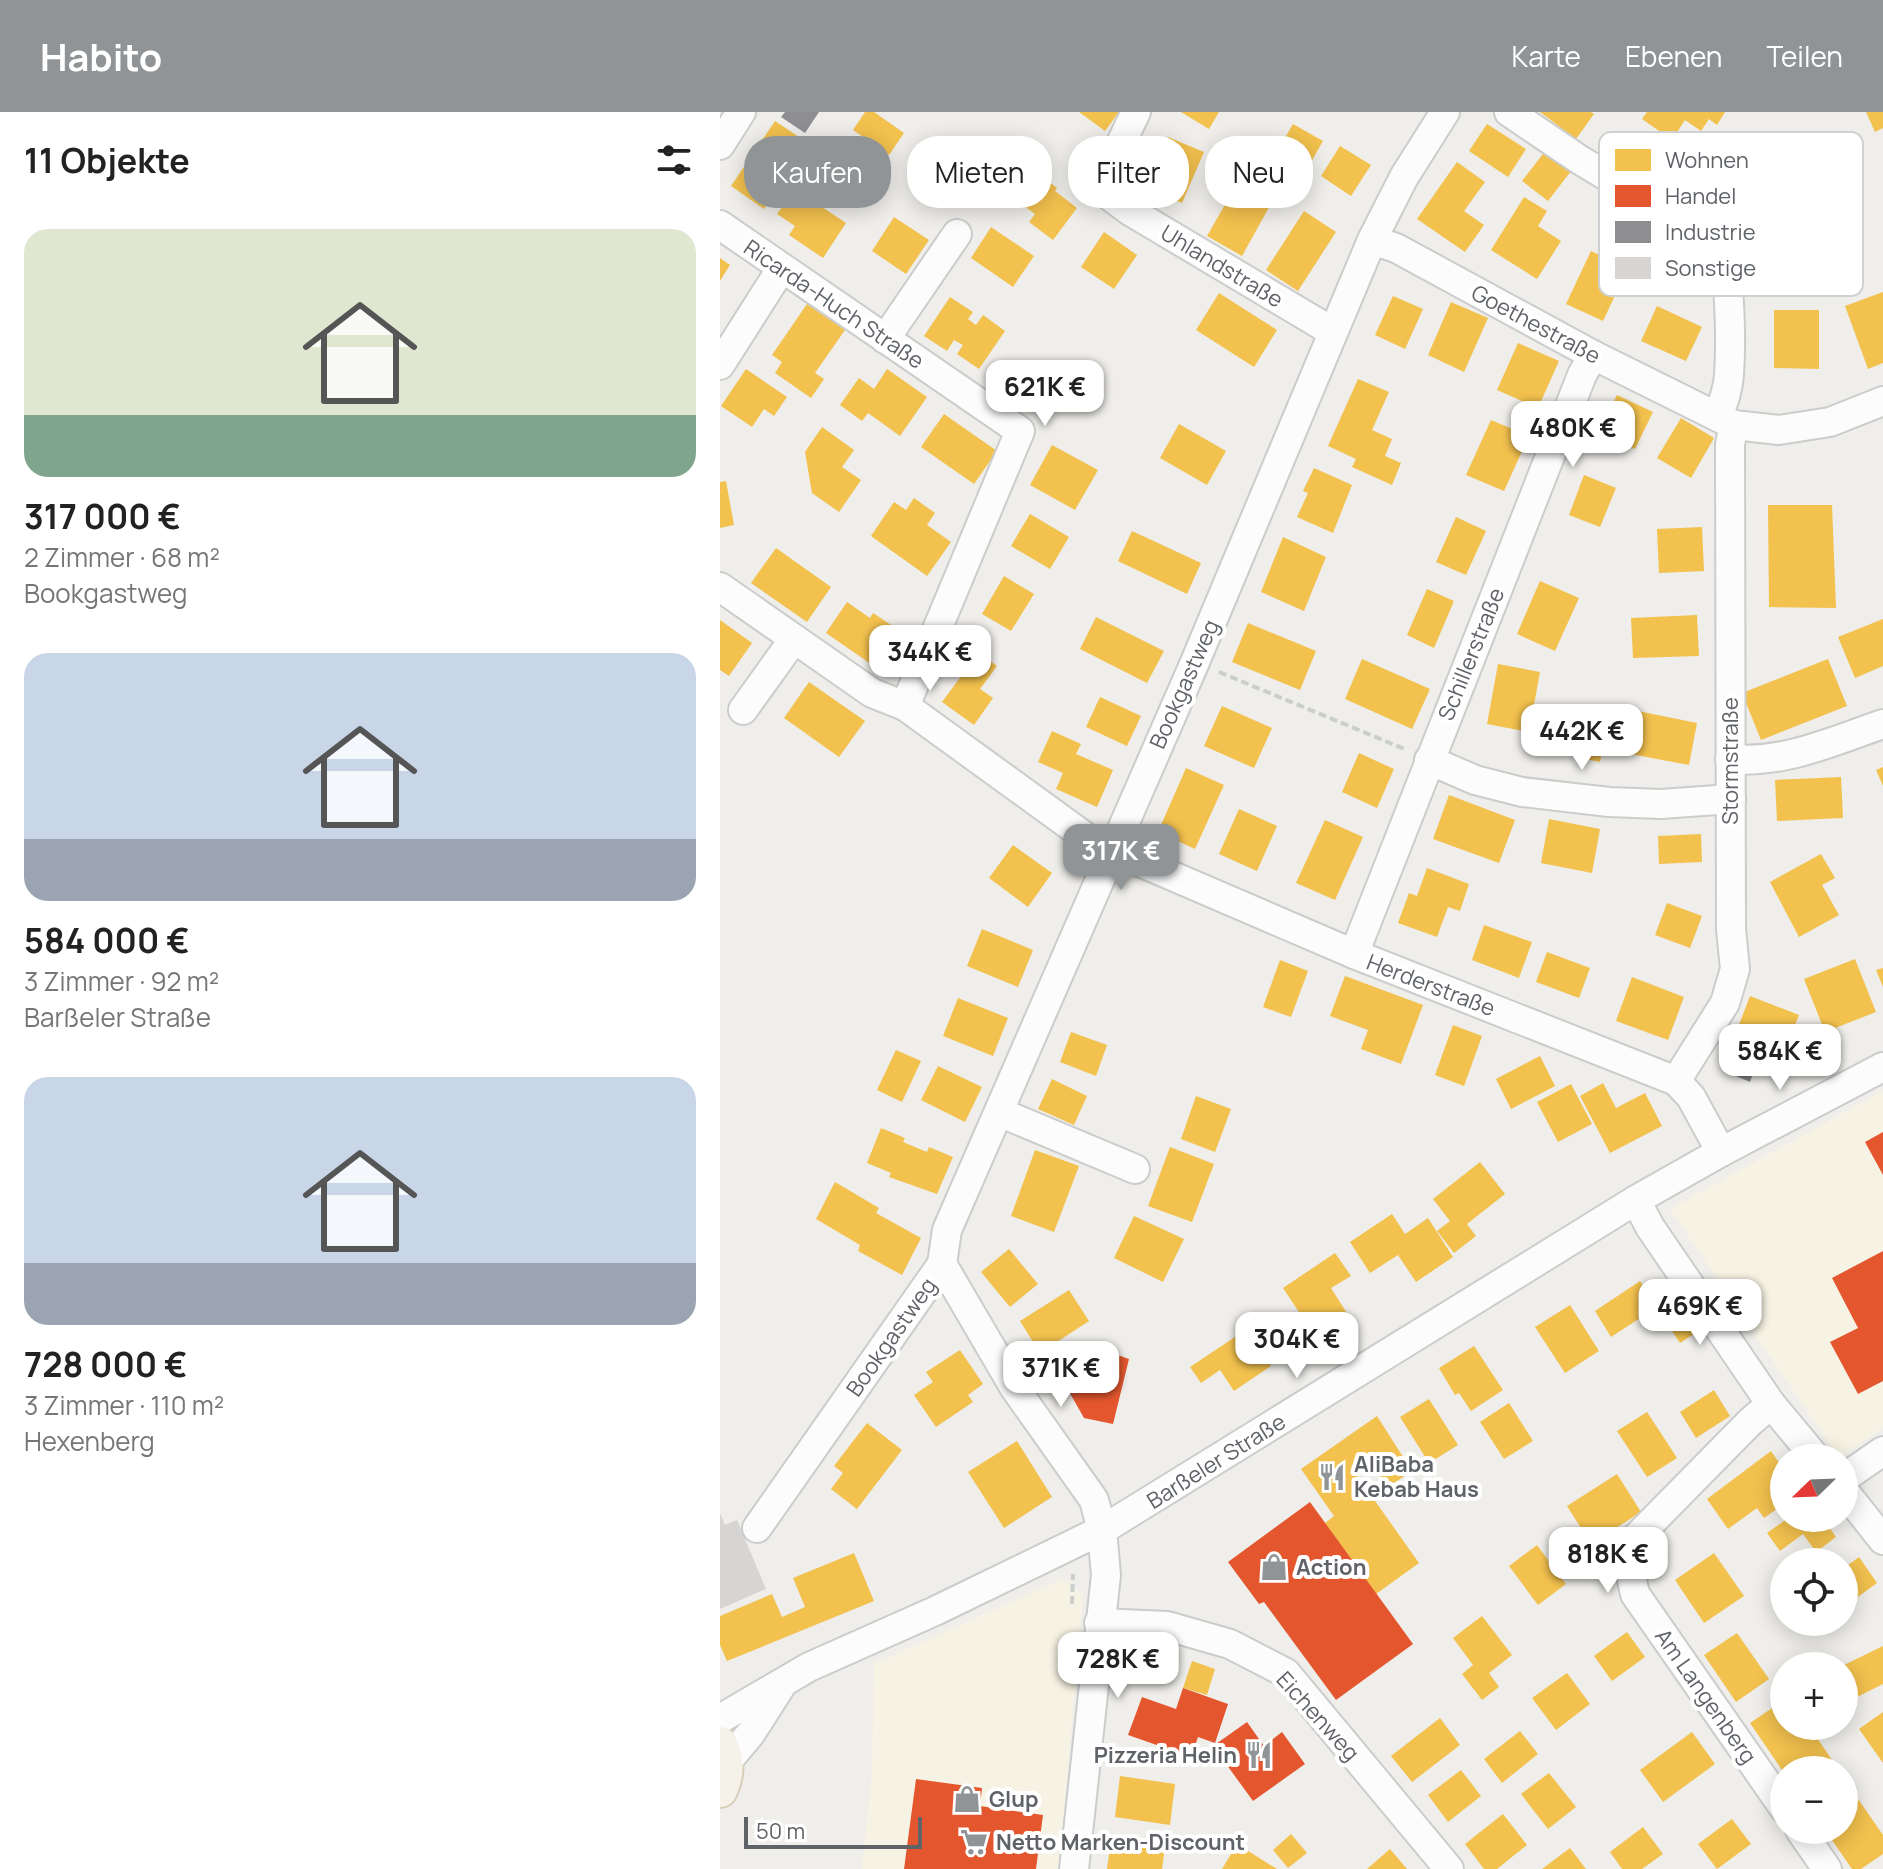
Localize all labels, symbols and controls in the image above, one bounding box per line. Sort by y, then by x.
text: Habito [40,30,162,82]
text: Karte [1512,37,1581,75]
text: Ebenen [1625,37,1723,75]
text: Teilen [1767,37,1843,75]
legend [1599,132,1863,296]
chip: Kaufen [744,136,891,208]
chip: Mieten [907,136,1052,208]
chip: Filter [1068,136,1189,208]
chip: Neu [1205,136,1313,208]
text: 11 Objekte [24,137,190,183]
icon: filters [652,138,696,182]
text: Wohnen [1665,145,1749,175]
text: Handel [1665,181,1736,211]
text: Industrie [1665,217,1756,247]
street label: Uhlandstraße [1155,218,1289,314]
street label: Ricarda-Huch Straße [738,232,930,376]
text: Sonstige [1665,253,1756,283]
street label: Goethestraße [1466,277,1606,371]
icon: home [288,281,432,425]
pin: 621K € [980,360,1110,428]
text: 621K € [1004,368,1086,404]
pin: 480K € [1508,401,1638,469]
text: 480K € [1529,409,1617,445]
text: 317 000 € [24,493,181,539]
text: 2 Zimmer · 68 m² [24,539,220,575]
text: Bookgastweg [24,575,188,611]
street label: Schillerstraße [1431,583,1511,725]
street label: Bookgastweg [1142,615,1226,753]
pin: 344K € [865,625,995,693]
text: 344K € [887,633,973,669]
street label: Stormstraße [1715,697,1745,825]
pin: 442K € [1517,704,1647,772]
icon: home [288,705,432,849]
text: 442K € [1539,712,1625,748]
pin: 317K € [1056,824,1186,892]
text: 317K € [1081,832,1161,868]
text: 584 000 € [24,917,189,963]
street label: Herderstraße [1363,947,1500,1023]
text: 3 Zimmer · 92 m² [24,963,219,999]
text: Barßeler Straße [24,999,211,1035]
pin: 584K € [1715,1024,1845,1092]
text: 584K € [1737,1032,1823,1068]
icon: home [288,1129,432,1273]
street label: Bookgastweg [839,1272,943,1402]
pin: 469K € [1635,1279,1765,1347]
text: 469K € [1657,1287,1743,1323]
pin: 304K € [1232,1312,1362,1380]
text: 304K € [1253,1320,1341,1356]
text: 728 000 € [24,1341,187,1387]
pin: 371K € [996,1341,1126,1409]
text: 371K € [1021,1349,1101,1385]
text: 3 Zimmer · 110 m² [24,1387,224,1423]
street label: Barßeler Straße [1141,1406,1291,1516]
text: Hexenberg [24,1423,155,1459]
north arrow [1770,1444,1858,1532]
map controls [1770,1444,1858,1844]
place label: AliBaba Kebab Haus [1354,1449,1479,1504]
restaurant icon: AliBaba Kebab Haus [1317,1462,1347,1492]
pin: 818K € [1543,1527,1673,1595]
text: 818K € [1567,1535,1649,1571]
button: locate [1770,1548,1858,1636]
shop icon: Action [1259,1552,1289,1582]
place label: Action [1296,1552,1366,1582]
street label: Am Langenberg [1648,1622,1764,1770]
pin: 728K € [1053,1632,1183,1700]
text: 728K € [1076,1640,1160,1676]
button: + [1770,1652,1858,1740]
street label: Eichenweg [1270,1665,1366,1767]
place label: Pizzeria Helin [1094,1740,1237,1770]
restaurant icon: Pizzeria Helin [1244,1740,1274,1770]
button: − [1770,1756,1858,1844]
shop icon: Glup [952,1784,982,1814]
place label: Glup [989,1784,1039,1814]
scale bar [744,1813,922,1849]
text: 50 m [756,1816,805,1846]
supermarket icon: Netto Marken-Discount [959,1827,989,1857]
place label: Netto Marken-Discount [996,1827,1245,1857]

